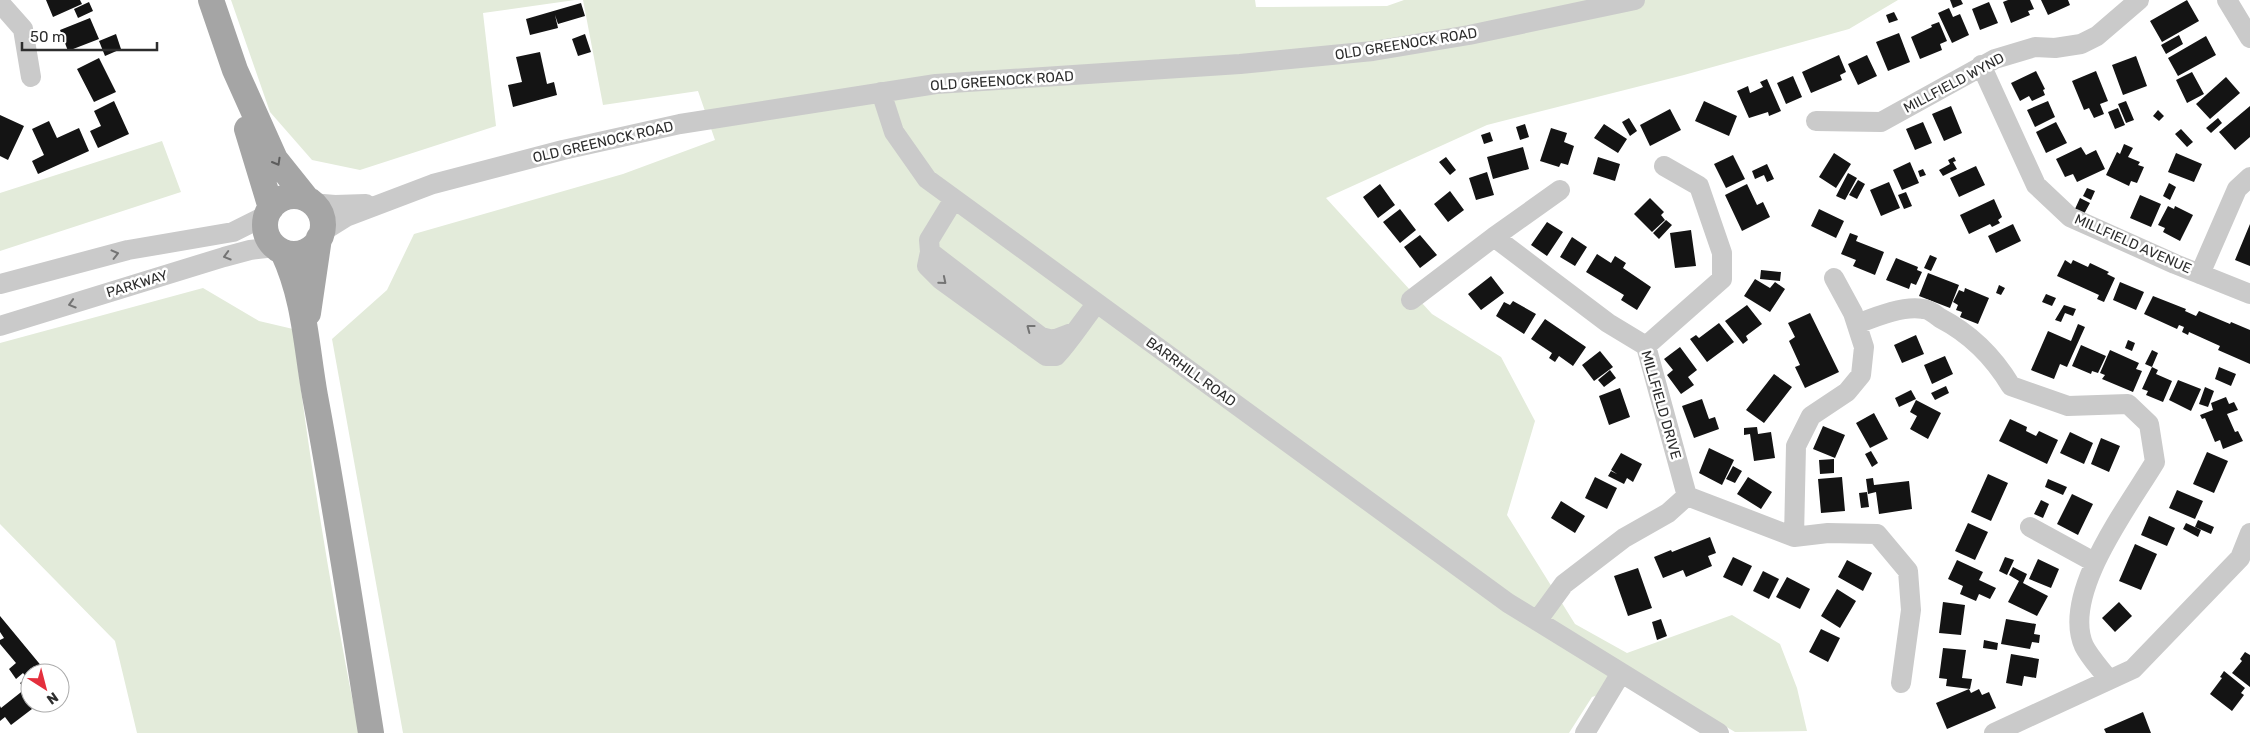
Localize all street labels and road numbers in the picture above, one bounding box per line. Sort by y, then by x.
street label: OLD GREENOCK ROAD [1334,24,1478,64]
street label: MILLFIELD WYND [1901,49,2007,117]
street label: OLD GREENOCK ROAD [930,68,1074,94]
street label: OLD GREENOCK ROAD [531,118,675,166]
street label: MILLFIELD AVENUE [2072,211,2194,277]
street label: PARKWAY [104,267,170,301]
street label: BARRHILL ROAD [1143,334,1239,410]
street label: MILLFIELD DRIVE [1637,349,1685,461]

